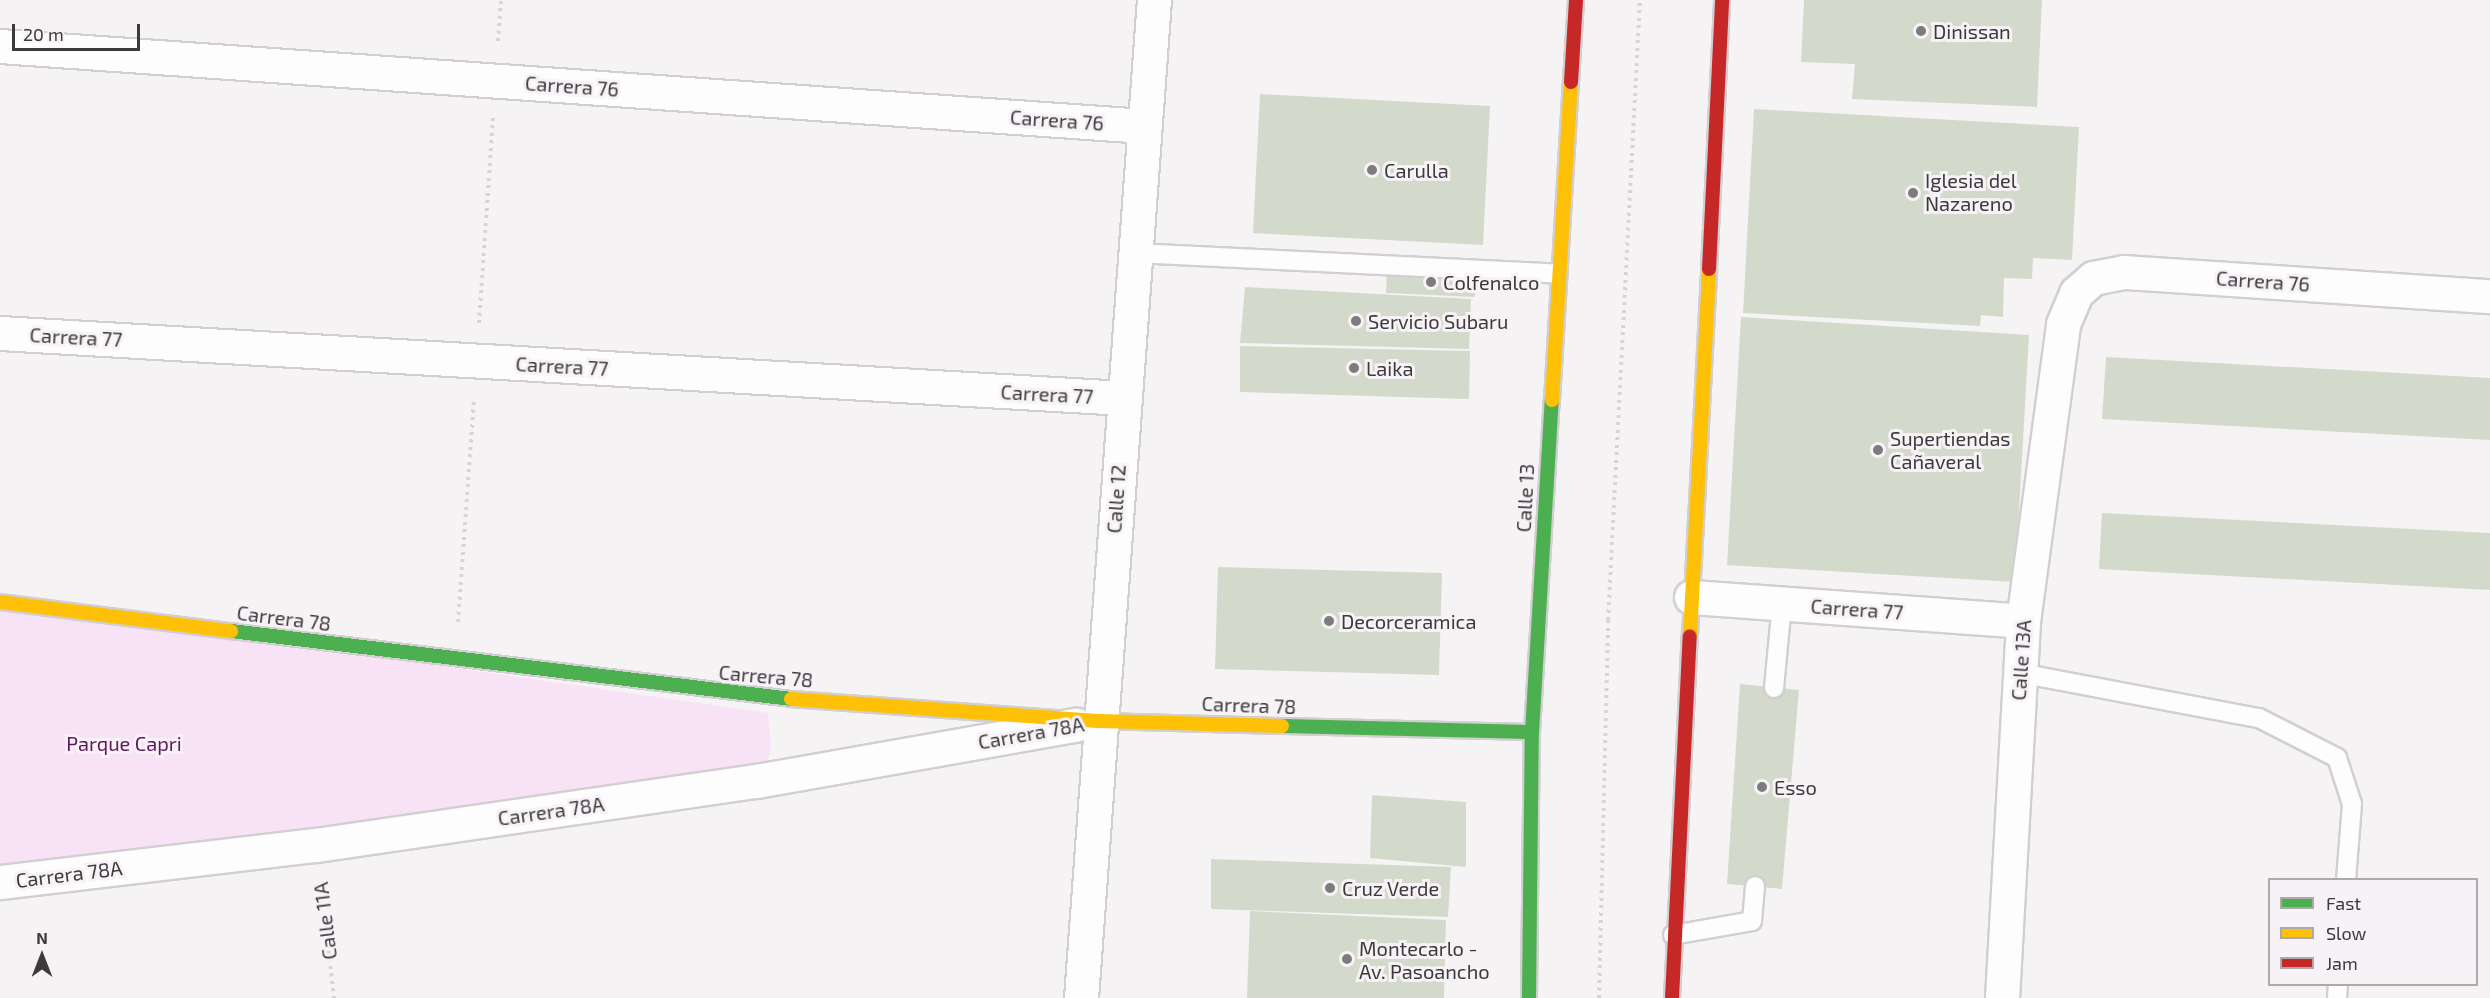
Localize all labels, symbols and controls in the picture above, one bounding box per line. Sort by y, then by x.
scale bar [15,12,142,50]
place label: Dinissan [1933,19,2011,43]
text: 20 m [23,23,64,45]
marker: Dinissan [1914,24,1928,38]
street label: Carrera 76 [524,71,620,101]
street label: Carrera 76 [1009,105,1105,135]
place label: Carulla [1384,158,1449,182]
marker: Carulla [1365,163,1379,177]
place label: Iglesia del Nazareno [1925,169,2017,216]
marker: Iglesia del Nazareno [1906,186,1920,200]
street label: Carrera 76 [2215,266,2311,296]
place label: Colfenalco [1443,270,1539,294]
marker: Colfenalco [1424,275,1438,289]
place label: Servicio Subaru [1368,309,1509,333]
marker: Servicio Subaru [1349,314,1363,328]
street label: Carrera 77 [29,323,123,351]
street label: Carrera 77 [515,352,609,380]
place label: Laika [1366,356,1413,380]
marker: Laika [1347,361,1361,375]
street label: Carrera 77 [1000,380,1094,408]
place label: Supertiendas Cañaveral [1890,426,2011,473]
marker: Supertiendas Cañaveral [1871,443,1885,457]
street label: Calle 13 [1511,463,1539,533]
street label: Calle 12 [1102,464,1130,534]
street label: Carrera 77 [1810,594,1904,624]
street label: Carrera 78 [236,600,332,636]
place label: Decorceramica [1341,609,1476,633]
marker: Decorceramica [1322,614,1336,628]
street label: Calle 13A [2006,619,2036,701]
street label: Carrera 78 [718,660,814,692]
street label: Carrera 78 [1201,691,1297,719]
street label: Carrera 78A [976,712,1086,754]
park label: Parque Capri [66,731,182,755]
place label: Esso [1774,775,1817,799]
marker: Esso [1755,780,1769,794]
street label: Carrera 78A [496,792,606,830]
street label: Carrera 78A [14,856,124,892]
place label: Cruz Verde [1342,876,1440,900]
legend [2268,878,2478,986]
street label: Calle 11A [308,881,342,961]
marker: Cruz Verde [1323,881,1337,895]
text: Fast [2326,892,2361,914]
text: Slow [2326,922,2366,944]
north arrow [12,926,72,986]
text: N [36,928,48,947]
place label: Montecarlo - Av. Pasoancho [1359,936,1490,983]
marker: Montecarlo - Av. Pasoancho [1340,952,1354,966]
text: Jam [2326,952,2358,974]

